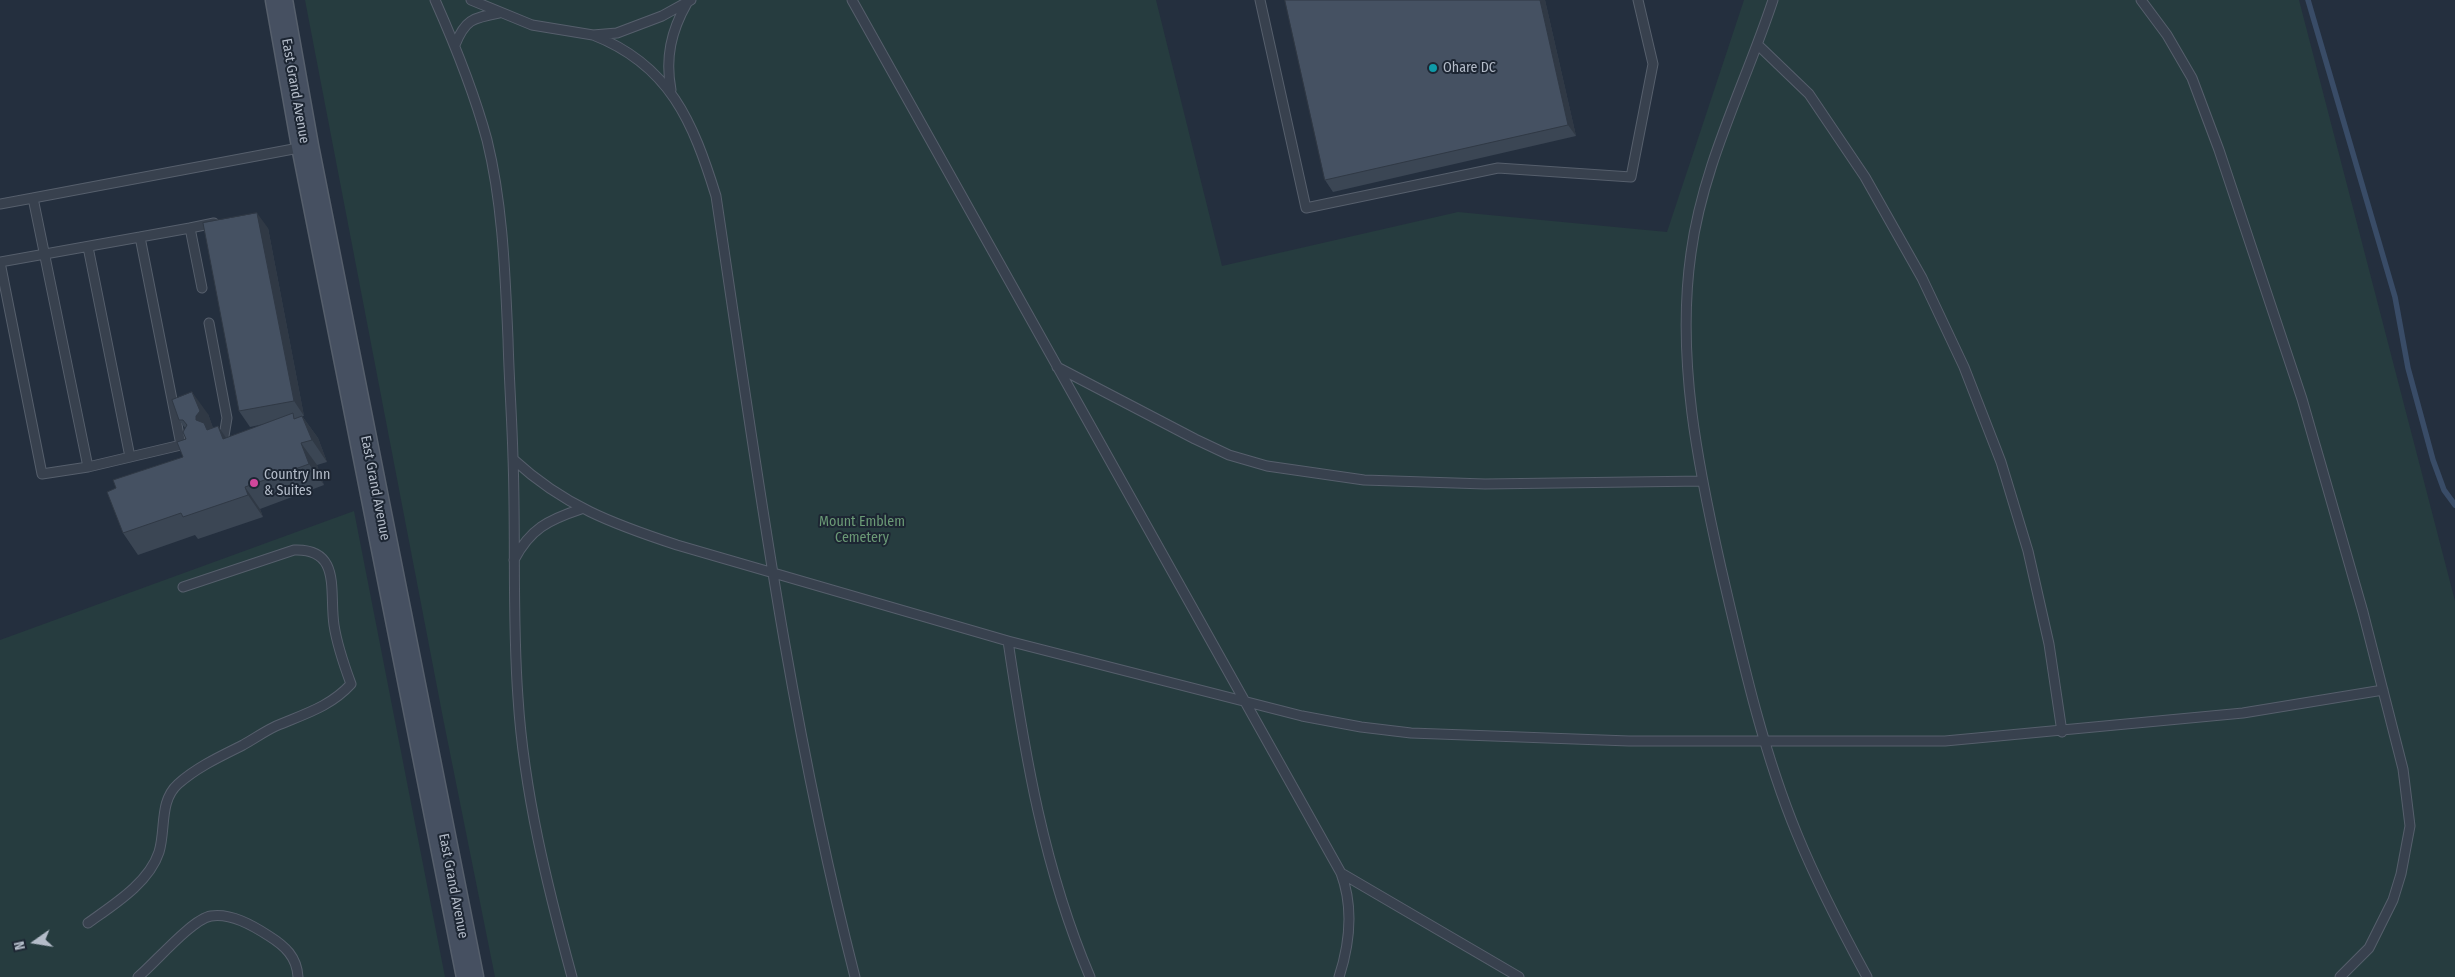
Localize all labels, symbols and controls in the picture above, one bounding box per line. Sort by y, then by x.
street label: East Grand Avenue [277,37,313,145]
place label: Ohare DC [1443,60,1496,76]
marker: Ohare DC [1427,62,1439,74]
street label: East Grand Avenue [357,434,393,542]
place label: Country Inn & Suites [264,467,330,500]
marker: Country Inn & Suites [248,477,260,489]
park label: Mount Emblem Cemetery [819,514,905,546]
street label: East Grand Avenue [435,832,471,940]
north arrow [10,917,60,967]
text: N [11,939,29,951]

